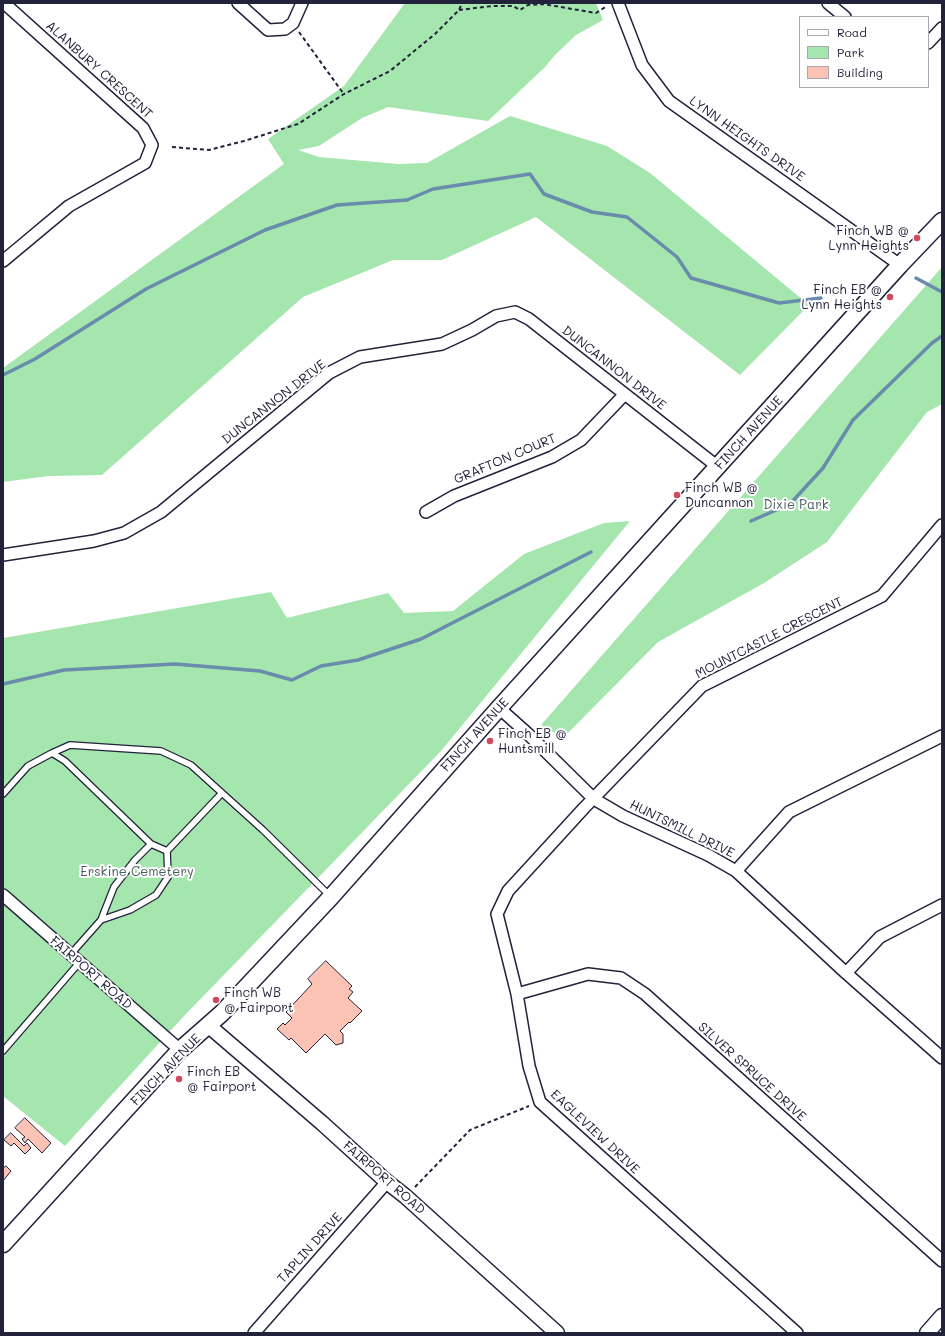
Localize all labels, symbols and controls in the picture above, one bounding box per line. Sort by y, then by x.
legend [799,16,929,88]
street label: ALANBURY CRESCENT [42,18,156,122]
text: Road [837,24,867,40]
text: Park [837,44,864,60]
text: Building [837,64,883,80]
street label: LYNN HEIGHTS DRIVE [686,93,808,185]
place label: Finch WB @ Lynn Heights [829,223,909,254]
marker: Finch WB @ Lynn Heights [912,233,922,243]
place label: Finch EB @ Lynn Heights [802,282,882,313]
marker: Finch EB @ Lynn Heights [885,292,895,302]
street label: DUNCANNON DRIVE [559,323,669,413]
street label: DUNCANNON DRIVE [219,357,329,447]
street label: FINCH AVENUE [712,393,786,473]
street label: GRAFTON COURT [452,430,558,488]
place label: Finch WB @ Duncannon [685,480,758,511]
marker: Finch WB @ Duncannon [672,490,682,500]
park label: Dixie Park [763,497,829,513]
street label: MOUNTCASTLE CRESCENT [693,594,845,682]
street label: FINCH AVENUE [438,695,512,775]
place label: Finch EB @ Huntsmill [498,726,567,757]
marker: Finch EB @ Huntsmill [485,736,495,746]
street label: HUNTSMILL DRIVE [627,797,737,861]
park label: Erskine Cemetery [80,864,194,880]
street label: FAIRPORT ROAD [47,933,135,1013]
place label: Finch WB @ Fairport [224,985,294,1016]
marker: Finch WB @ Fairport [211,995,221,1005]
street label: SILVER SPRUCE DRIVE [695,1019,809,1125]
street label: FINCH AVENUE [128,1031,204,1109]
place label: Finch EB @ Fairport [187,1064,257,1095]
marker: Finch EB @ Fairport [174,1074,184,1084]
street label: EAGLEVIEW DRIVE [547,1087,643,1177]
street label: FAIRPORT ROAD [340,1138,428,1218]
street label: TAPLIN DRIVE [274,1210,346,1286]

